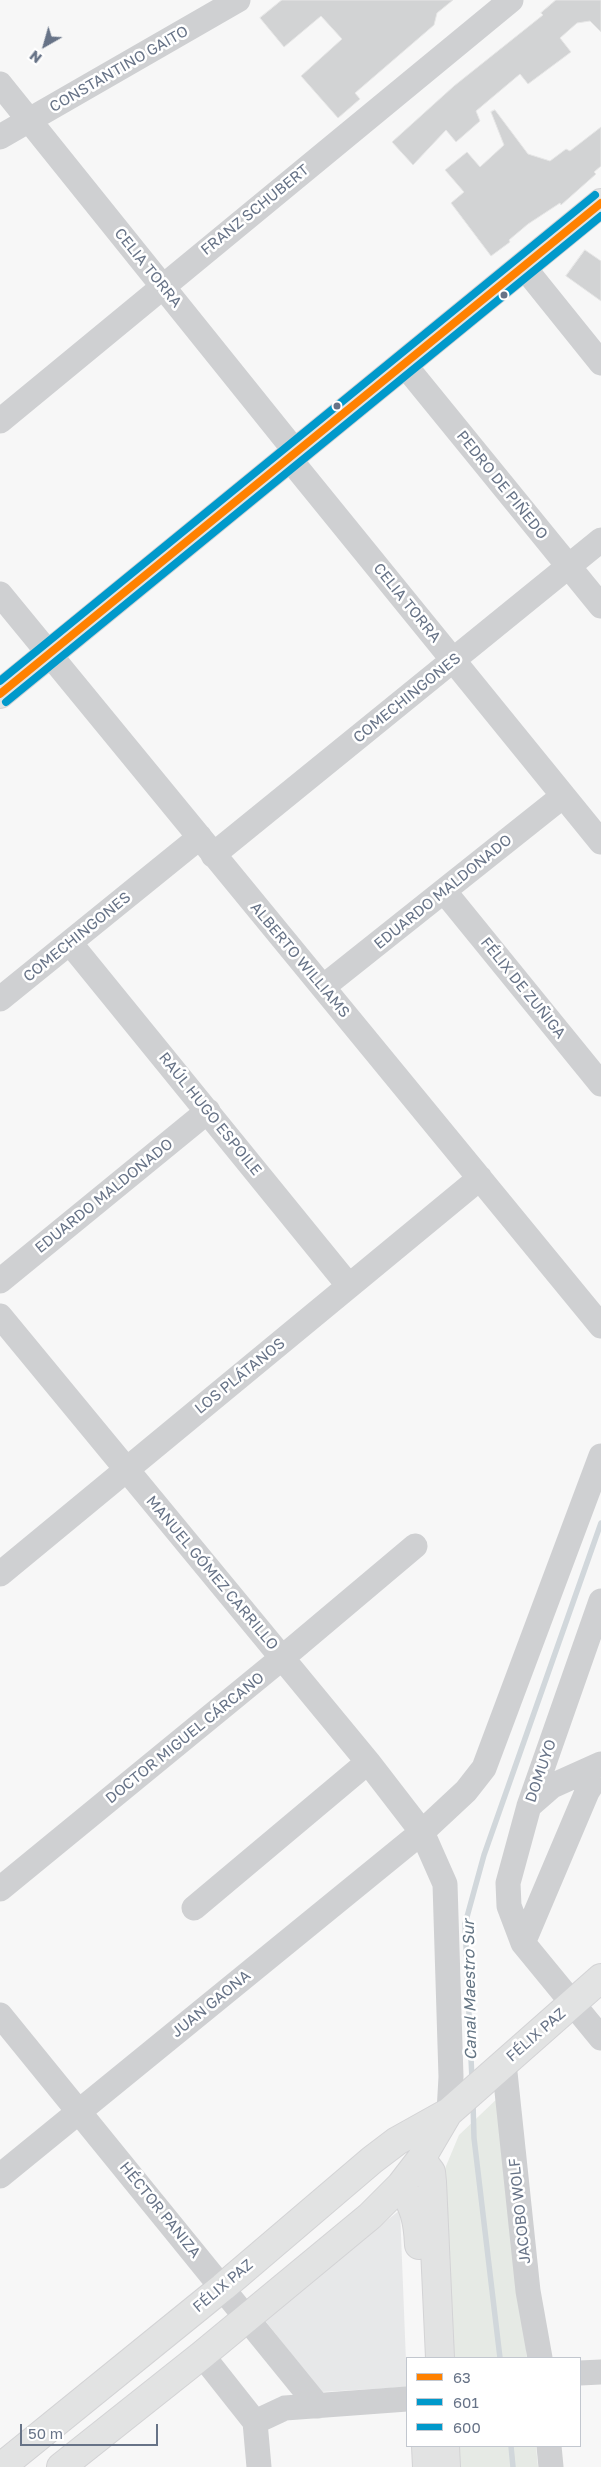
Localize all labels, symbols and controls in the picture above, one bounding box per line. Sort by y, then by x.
north arrow [20,20,70,70]
street label: CONSTANTINO GAITO [46,22,192,116]
text: N [26,47,45,67]
street label: FRANZ SCHUBERT [197,161,313,259]
street label: CELIA TORRA [110,225,186,311]
unlabelled marker [499,290,509,300]
unlabelled marker [332,401,342,411]
street label: PEDRO DE PIÑEDO [453,427,551,543]
street label: CELIA TORRA [369,560,445,646]
street label: COMECHINGONES [350,649,464,747]
street label: EDUARDO MALDONADO [371,831,515,953]
street label: COMECHINGONES [20,888,134,986]
street label: ALBERTO WILLIAMS [246,899,354,1021]
street label: FÉLIX DE ZUÑIGA [477,934,569,1042]
street label: RAÚL HUGO ESPOILE [155,1049,265,1179]
street label: EDUARDO MALDONADO [32,1135,176,1257]
street label: LOS PLÁTANOS [191,1334,289,1418]
street label: MANUEL GÓMEZ CARRILLO [142,1492,282,1654]
street label: DOCTOR MIGUEL CÁRCANO [102,1668,268,1808]
street label: DOMUYO [522,1737,560,1805]
water label: Canal Maestro Sur [459,1919,481,2061]
street label: JUAN GAONA [168,1967,254,2041]
street label: FÉLIX PAZ [503,2004,569,2066]
street label: JACOBO WOLF [505,2157,535,2265]
street label: HÉCTOR PANIZA [116,2158,204,2262]
street label: FÉLIX PAZ [189,2256,257,2316]
legend [406,2357,581,2447]
text: 63 [453,2368,471,2386]
text: 601 [453,2393,479,2411]
scale bar [22,2414,160,2446]
text: 600 [453,2418,481,2436]
text: 50 m [28,2424,63,2442]

